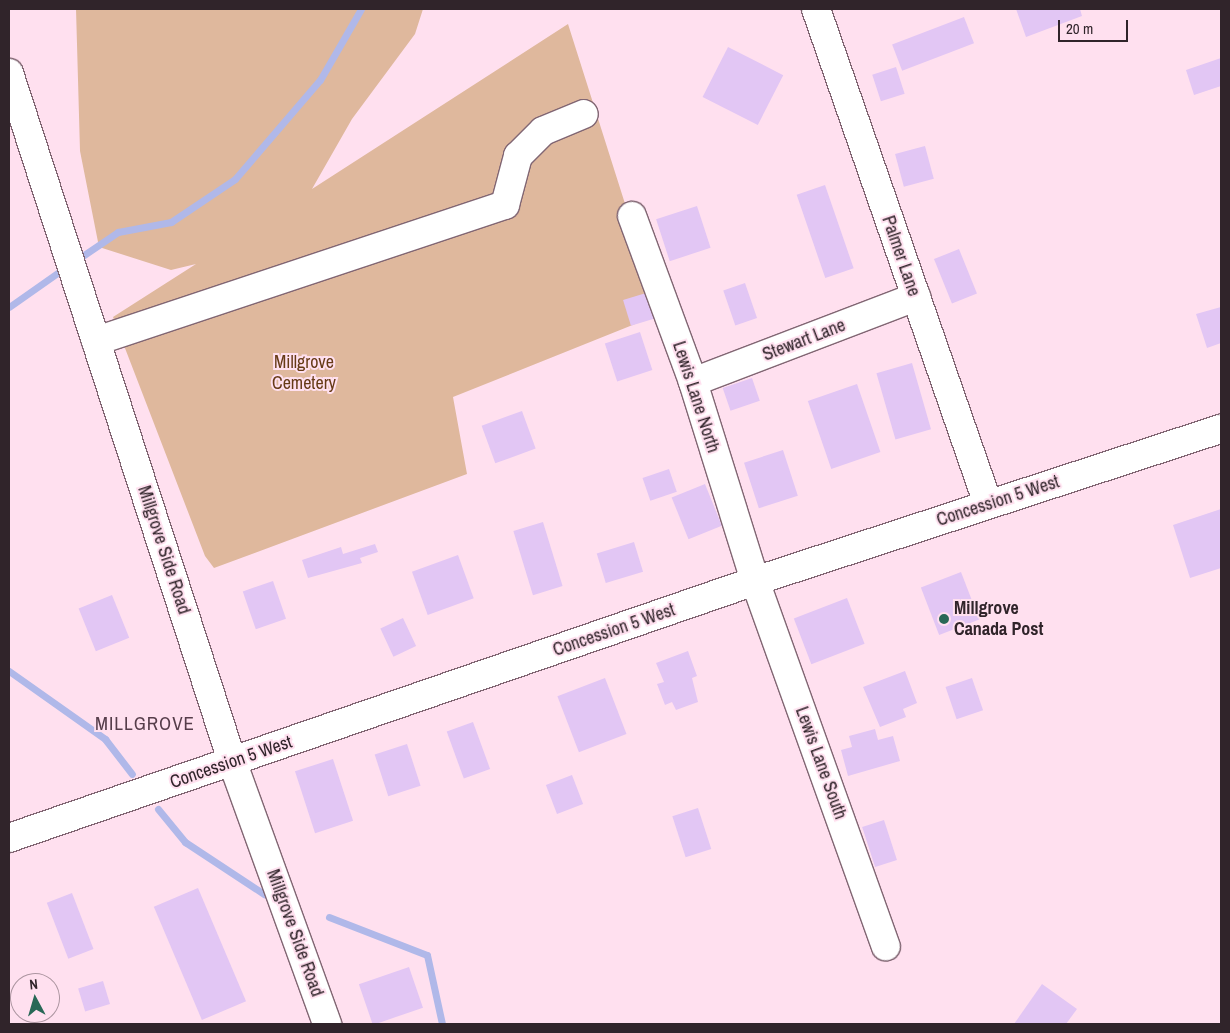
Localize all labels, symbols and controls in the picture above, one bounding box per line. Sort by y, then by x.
scale bar [1060,10,1130,42]
text: 20 m [1066,18,1093,39]
street label: Palmer Lane [877,213,925,299]
street label: Stewart Lane [760,314,848,366]
street label: Lewis Lane North [668,339,724,455]
park label: Millgrove Cemetery [272,352,336,394]
street label: Concession 5 West [934,471,1062,531]
street label: Millgrove Side Road [133,483,195,617]
place label: Millgrove Canada Post [954,598,1043,640]
street label: Concession 5 West [550,599,678,661]
marker: Millgrove Canada Post [938,613,950,625]
street label: Lewis Lane South [791,704,851,822]
district label: MILLGROVE [94,713,196,735]
street label: Concession 5 West [167,731,295,793]
street label: Millgrove Side Road [262,866,328,1000]
north arrow [10,973,60,1023]
text: N [28,975,39,993]

